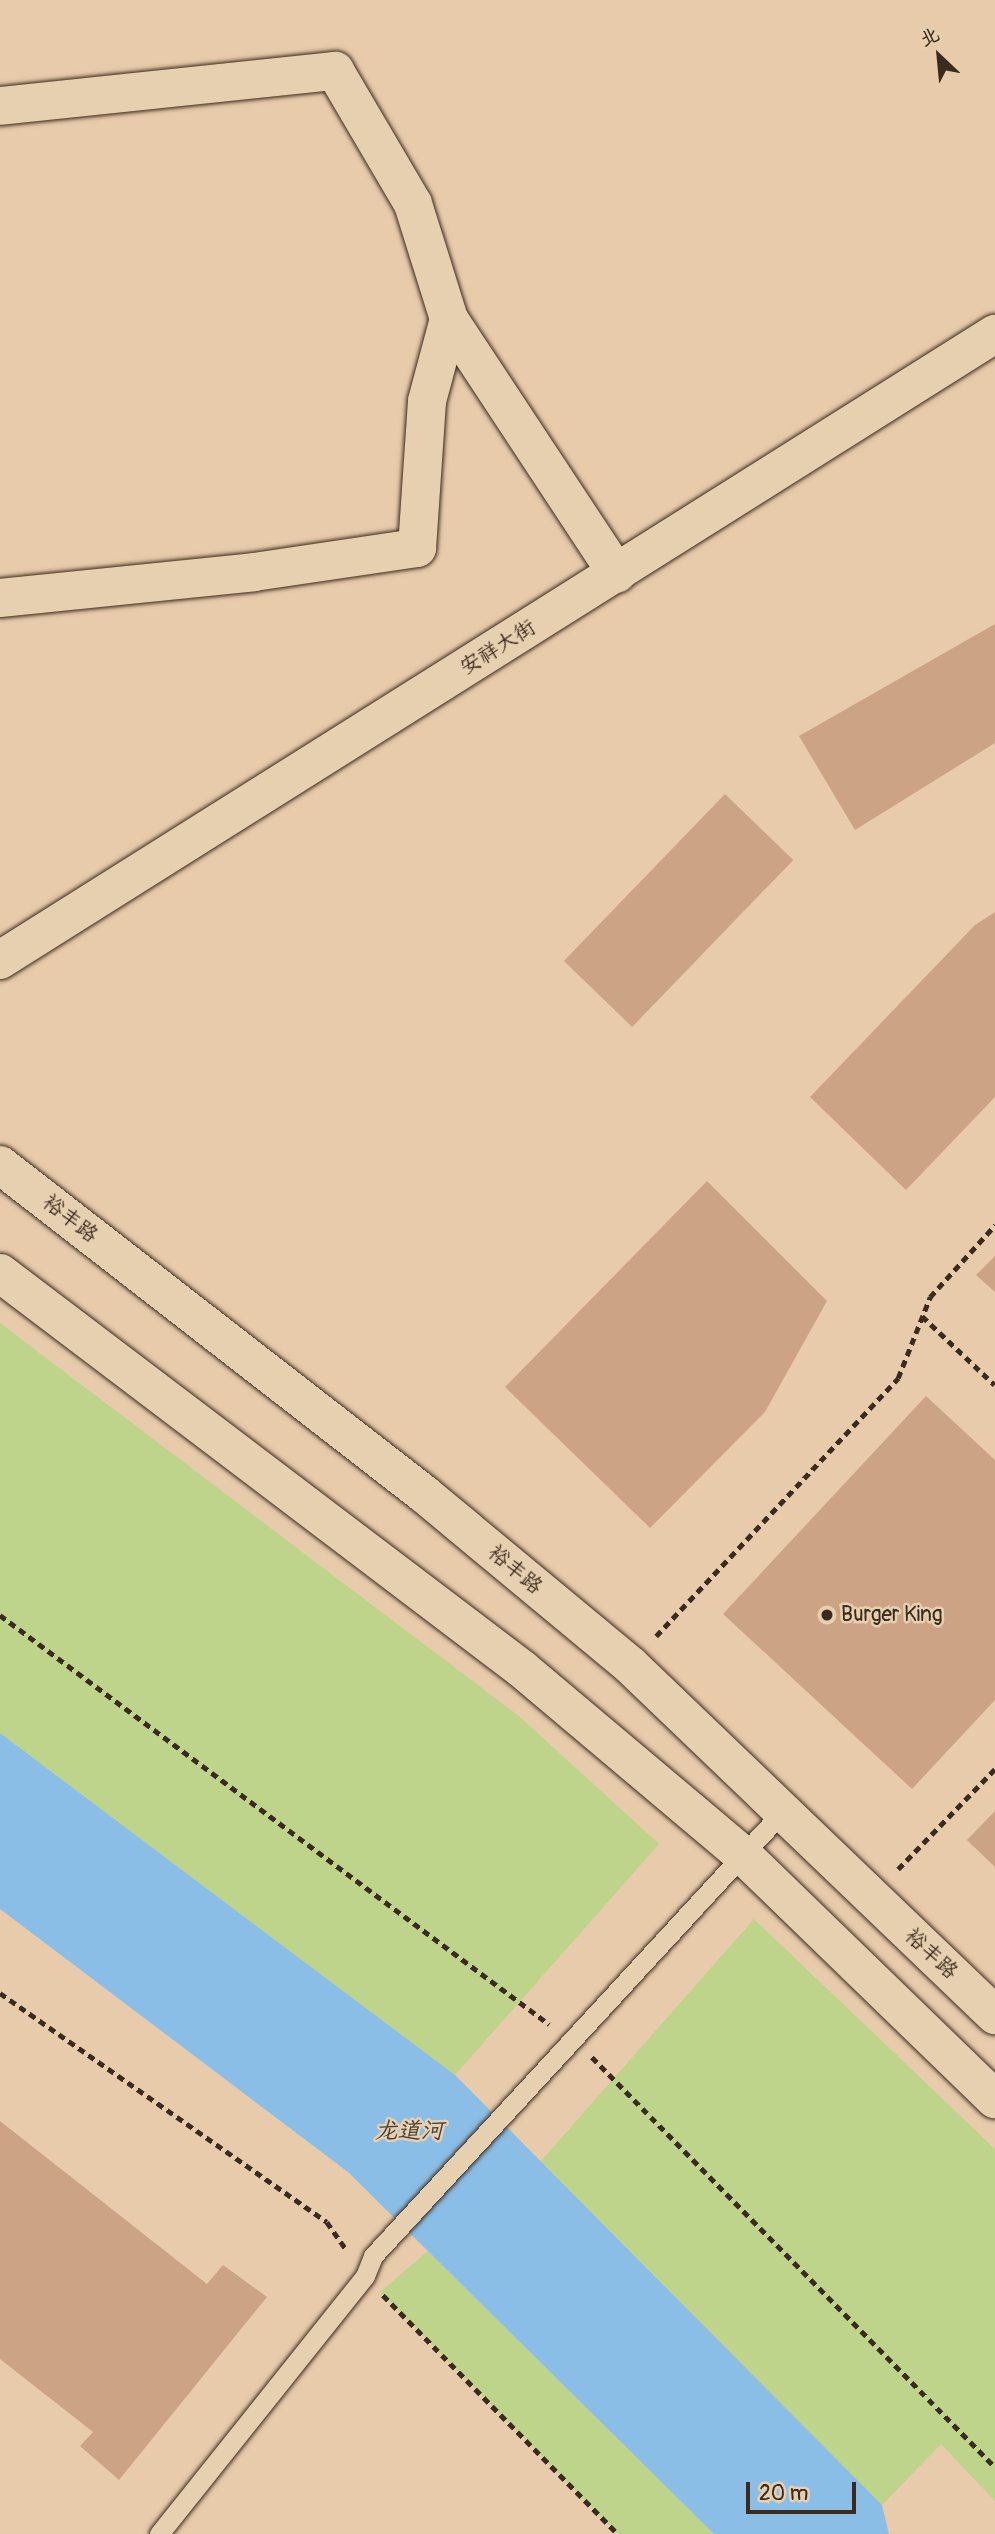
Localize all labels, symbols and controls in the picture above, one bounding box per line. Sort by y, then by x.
north arrow [904,21,974,91]
text: 北 [916,22,944,52]
street label: 安祥大街 [456,615,540,681]
street label: 裕丰路 [37,1190,103,1248]
street label: 裕丰路 [483,1540,547,1600]
place label: Burger King [841,1602,943,1628]
marker: Burger King [819,1607,835,1623]
street label: 裕丰路 [899,1923,963,1985]
water label: 龙道河 [375,2117,443,2145]
scale bar [750,2468,860,2512]
text: 20 m [759,2480,808,2507]

